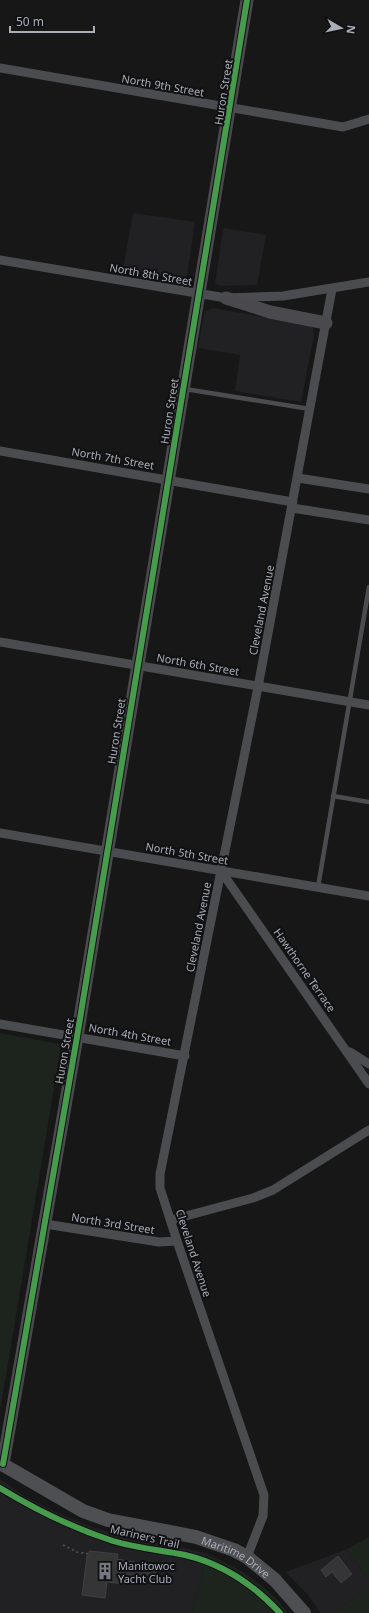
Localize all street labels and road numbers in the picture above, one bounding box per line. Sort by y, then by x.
street label: Huron Street [210,58,236,126]
street label: North 9th Street [120,70,206,100]
street label: North 8th Street [108,259,194,289]
street label: Huron Street [156,377,182,445]
street label: North 7th Street [70,443,156,473]
street label: Cleveland Avenue [245,564,277,656]
street label: North 6th Street [155,649,241,679]
street label: Huron Street [103,697,129,765]
street label: North 5th Street [144,838,230,868]
street label: Cleveland Avenue [182,881,214,973]
street label: Hawthorne Terrace [271,925,339,1015]
street label: Huron Street [51,1017,77,1085]
street label: North 4th Street [87,1019,173,1049]
street label: Cleveland Avenue [173,1207,215,1299]
street label: North 3rd Street [70,1209,156,1237]
street label: Mariners Trail [109,1521,181,1551]
street label: Maritime Drive [200,1532,274,1581]

